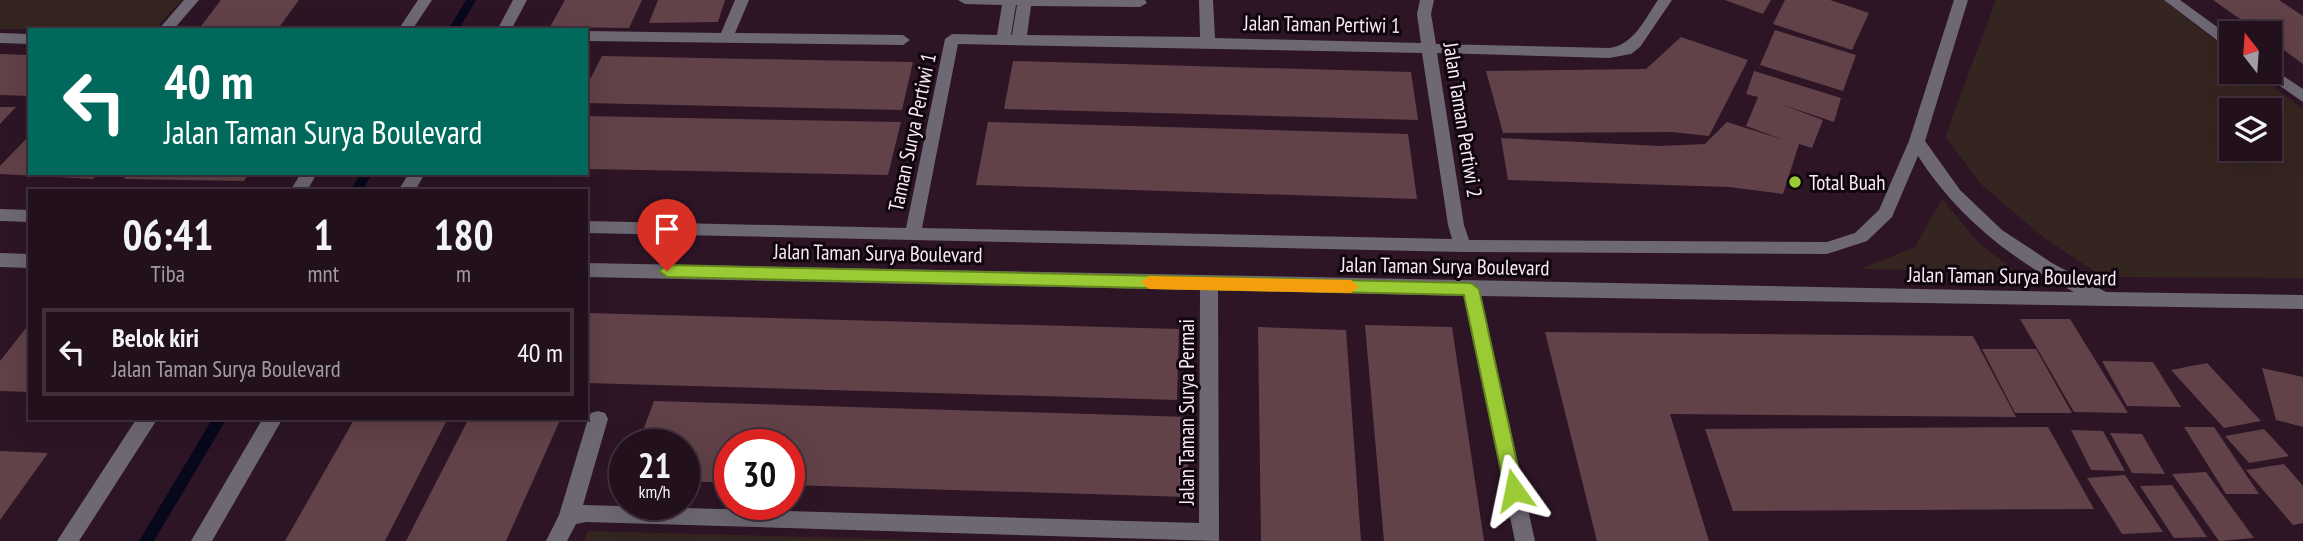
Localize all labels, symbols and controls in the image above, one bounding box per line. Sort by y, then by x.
street label: Jalan Taman Pertiwi 1 [1242,9,1401,39]
north arrow [2219,21,2282,84]
map controls [2219,21,2282,161]
street label: Jalan Taman Pertiwi 2 [1437,40,1489,199]
text: 40 m [164,49,253,113]
street label: Taman Surya Pertiwi 1 [882,50,942,214]
icon: left [49,56,140,147]
button: layers [2219,98,2282,161]
text: Jalan Taman Surya Boulevard [164,111,482,153]
place label: Total Buah [1809,169,1885,196]
marker: Total Buah [1787,174,1803,190]
pin [637,199,697,271]
text: 06:41 [122,207,213,262]
text: 1 [313,207,333,262]
text: 180 [433,207,494,262]
icon: arrive [648,210,686,248]
street label: Jalan Taman Surya Boulevard [772,238,983,268]
street label: Jalan Taman Surya Boulevard [1339,251,1550,281]
text: Tiba [151,259,185,288]
text: mnt [308,259,339,288]
text: m [456,259,471,288]
street label: Jalan Taman Surya Boulevard [1906,261,2117,291]
street label: Jalan Taman Surya Permai [1173,319,1200,506]
text: Belok kiri [112,321,199,354]
icon: left [53,333,91,371]
text: 40 m [517,336,563,369]
text: Jalan Taman Surya Boulevard [112,354,341,383]
speed limit sign: 30 [714,429,805,520]
text: 21 [638,442,671,488]
position arrow [1477,453,1551,527]
text: km/h [639,480,670,503]

